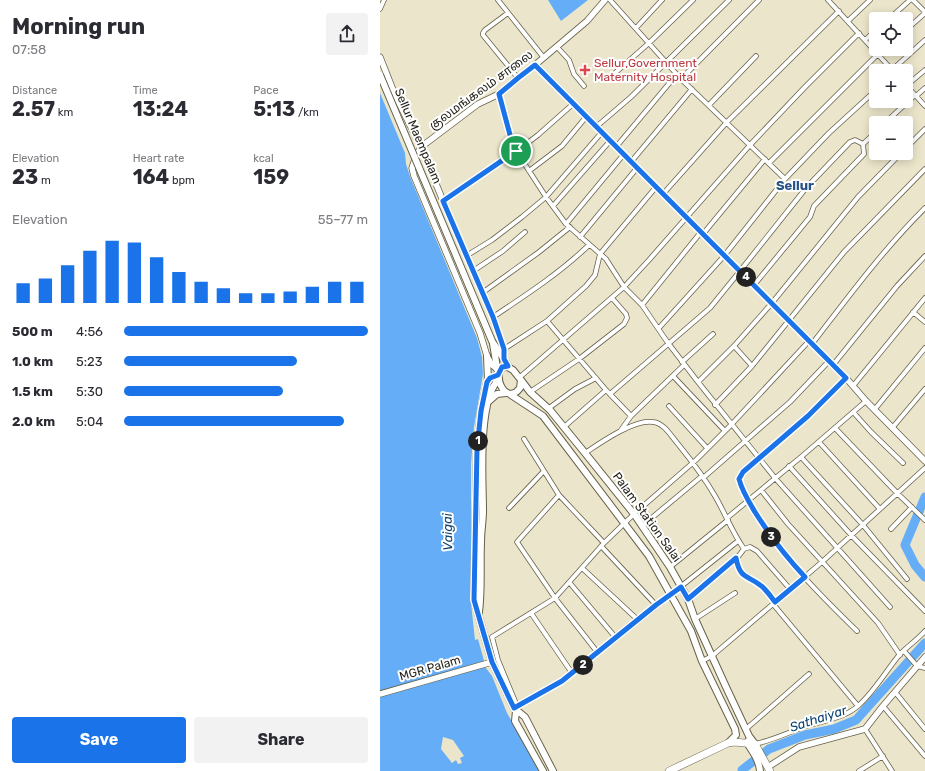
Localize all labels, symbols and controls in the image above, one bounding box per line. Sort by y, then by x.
map controls [869,12,913,160]
button: locate [869,12,913,56]
text: Morning run [12,13,145,40]
button: share [326,13,368,55]
text: 07:58 [12,42,46,57]
street label: குலமங்கலம் சாலை [426,48,536,133]
place label: Sellur,Government Maternity Hospital [594,56,697,84]
marker: Sellur,Government Maternity Hospital [579,64,591,76]
button: + [869,64,913,108]
text: Distance [12,84,57,97]
text: Time [133,84,158,97]
text: Pace [253,84,279,97]
street label: Sellur Maempalam [392,86,444,186]
text: 2.57 [12,97,55,121]
text: 13:24 [133,97,188,121]
text: 5:13 [253,97,295,121]
text: km [55,106,73,119]
text: /km [295,106,319,119]
button: − [869,116,913,160]
pin [499,134,533,168]
icon: arrive [505,140,527,162]
text: Elevation [12,152,59,165]
text: Heart rate [133,152,185,165]
text: kcal [253,152,274,165]
text: 23 [12,165,38,189]
text: 164 [133,165,169,189]
text: 159 [253,165,289,189]
text: m [38,174,51,187]
text: bpm [169,174,195,187]
district label: Sellur [776,178,814,193]
text: Elevation [12,212,68,227]
text: 55–77 m [318,212,368,227]
pin: 4 [736,267,756,287]
text: 4 [742,270,750,283]
text: 500 m [12,324,53,339]
text: 4:56 [76,324,103,339]
text: 1.0 km [12,354,53,369]
text: 5:23 [76,354,103,369]
text: 1.5 km [12,384,53,399]
text: 5:30 [76,384,103,399]
text: 2.0 km [12,414,55,429]
text: 5:04 [76,414,103,429]
pin: 1 [468,431,488,451]
text: 1 [475,434,481,447]
street label: Palam Station Salai [610,469,684,565]
water label: Vaigai [440,512,456,551]
pin: 3 [761,527,781,547]
text: 3 [767,530,775,543]
street label: MGR Palam [398,653,462,683]
pin: 2 [573,655,593,675]
text: 2 [579,658,587,671]
water label: Sathaiyar [788,702,850,735]
button: Save [12,717,186,763]
button: Share [194,717,368,763]

